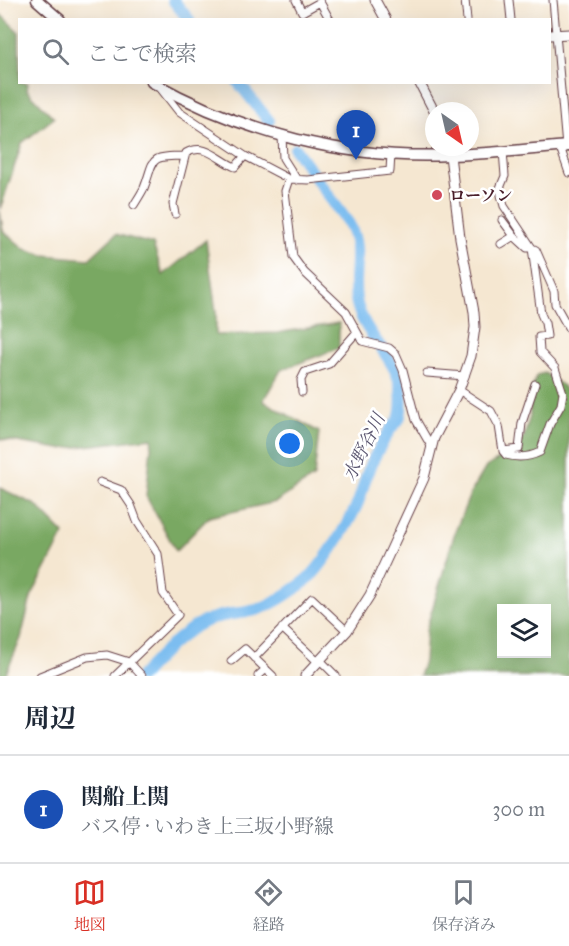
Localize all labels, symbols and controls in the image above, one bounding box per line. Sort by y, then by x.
search box [18,18,551,84]
icon: search [39,35,72,68]
text: ここで検索 [87,40,197,67]
north arrow [425,102,479,156]
pin: 1 [336,110,376,160]
place label: ローソン [449,186,512,205]
marker: ローソン [430,188,444,202]
water label: 水野谷川 [338,408,391,484]
your location [275,429,304,458]
map controls [497,604,551,658]
button: layers [497,604,551,658]
text: 周辺 [24,702,76,734]
text: 関船上関 [81,783,169,810]
text: 1 [40,797,47,821]
text: 300 m [493,797,545,821]
text: バス停 · いわき上三坂小野線 [81,814,334,838]
tab: 地図 [73,876,106,935]
tab: 経路 [252,876,285,935]
tab: 保存済み [432,876,496,935]

